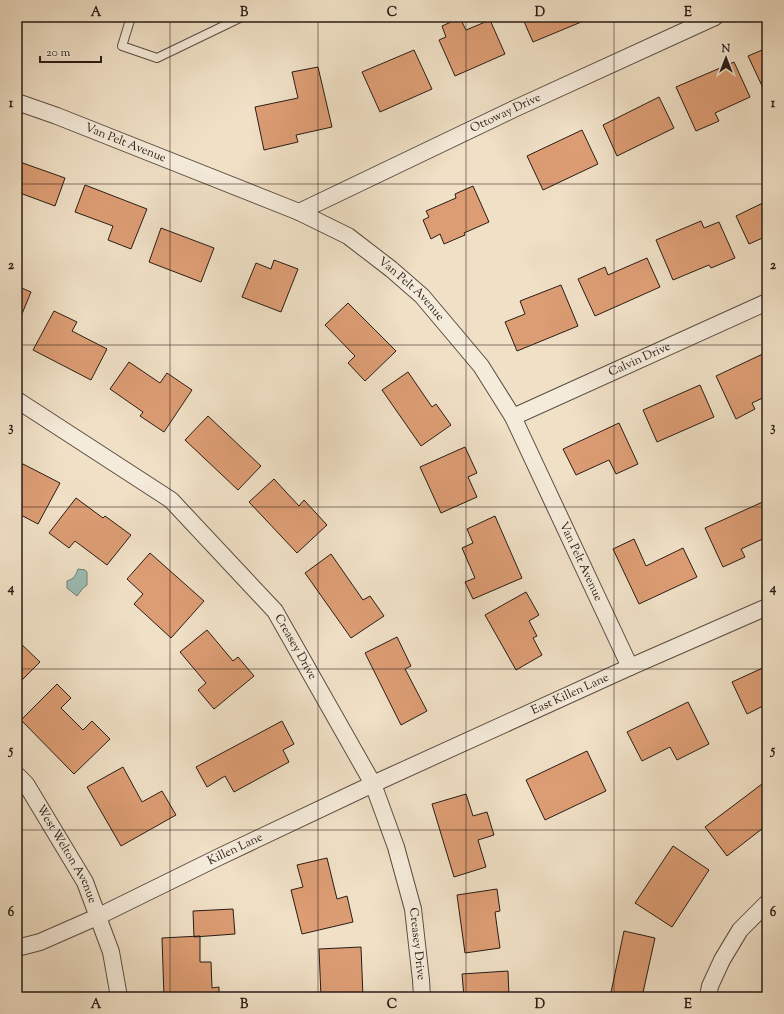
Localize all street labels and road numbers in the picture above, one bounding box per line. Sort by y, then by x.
street label: Ottoway Drive [467,89,544,138]
street label: Van Pelt Avenue [82,119,169,168]
street label: Van Pelt Avenue [374,253,449,325]
street label: Calvin Drive [606,338,674,382]
street label: Van Pelt Avenue [554,519,607,605]
street label: Creasey Drive [270,611,321,683]
street label: East Killen Lane [528,669,612,720]
street label: West Welton Avenue [32,802,101,906]
street label: Killen Lane [205,828,266,870]
street label: Creasey Drive [404,907,430,981]

